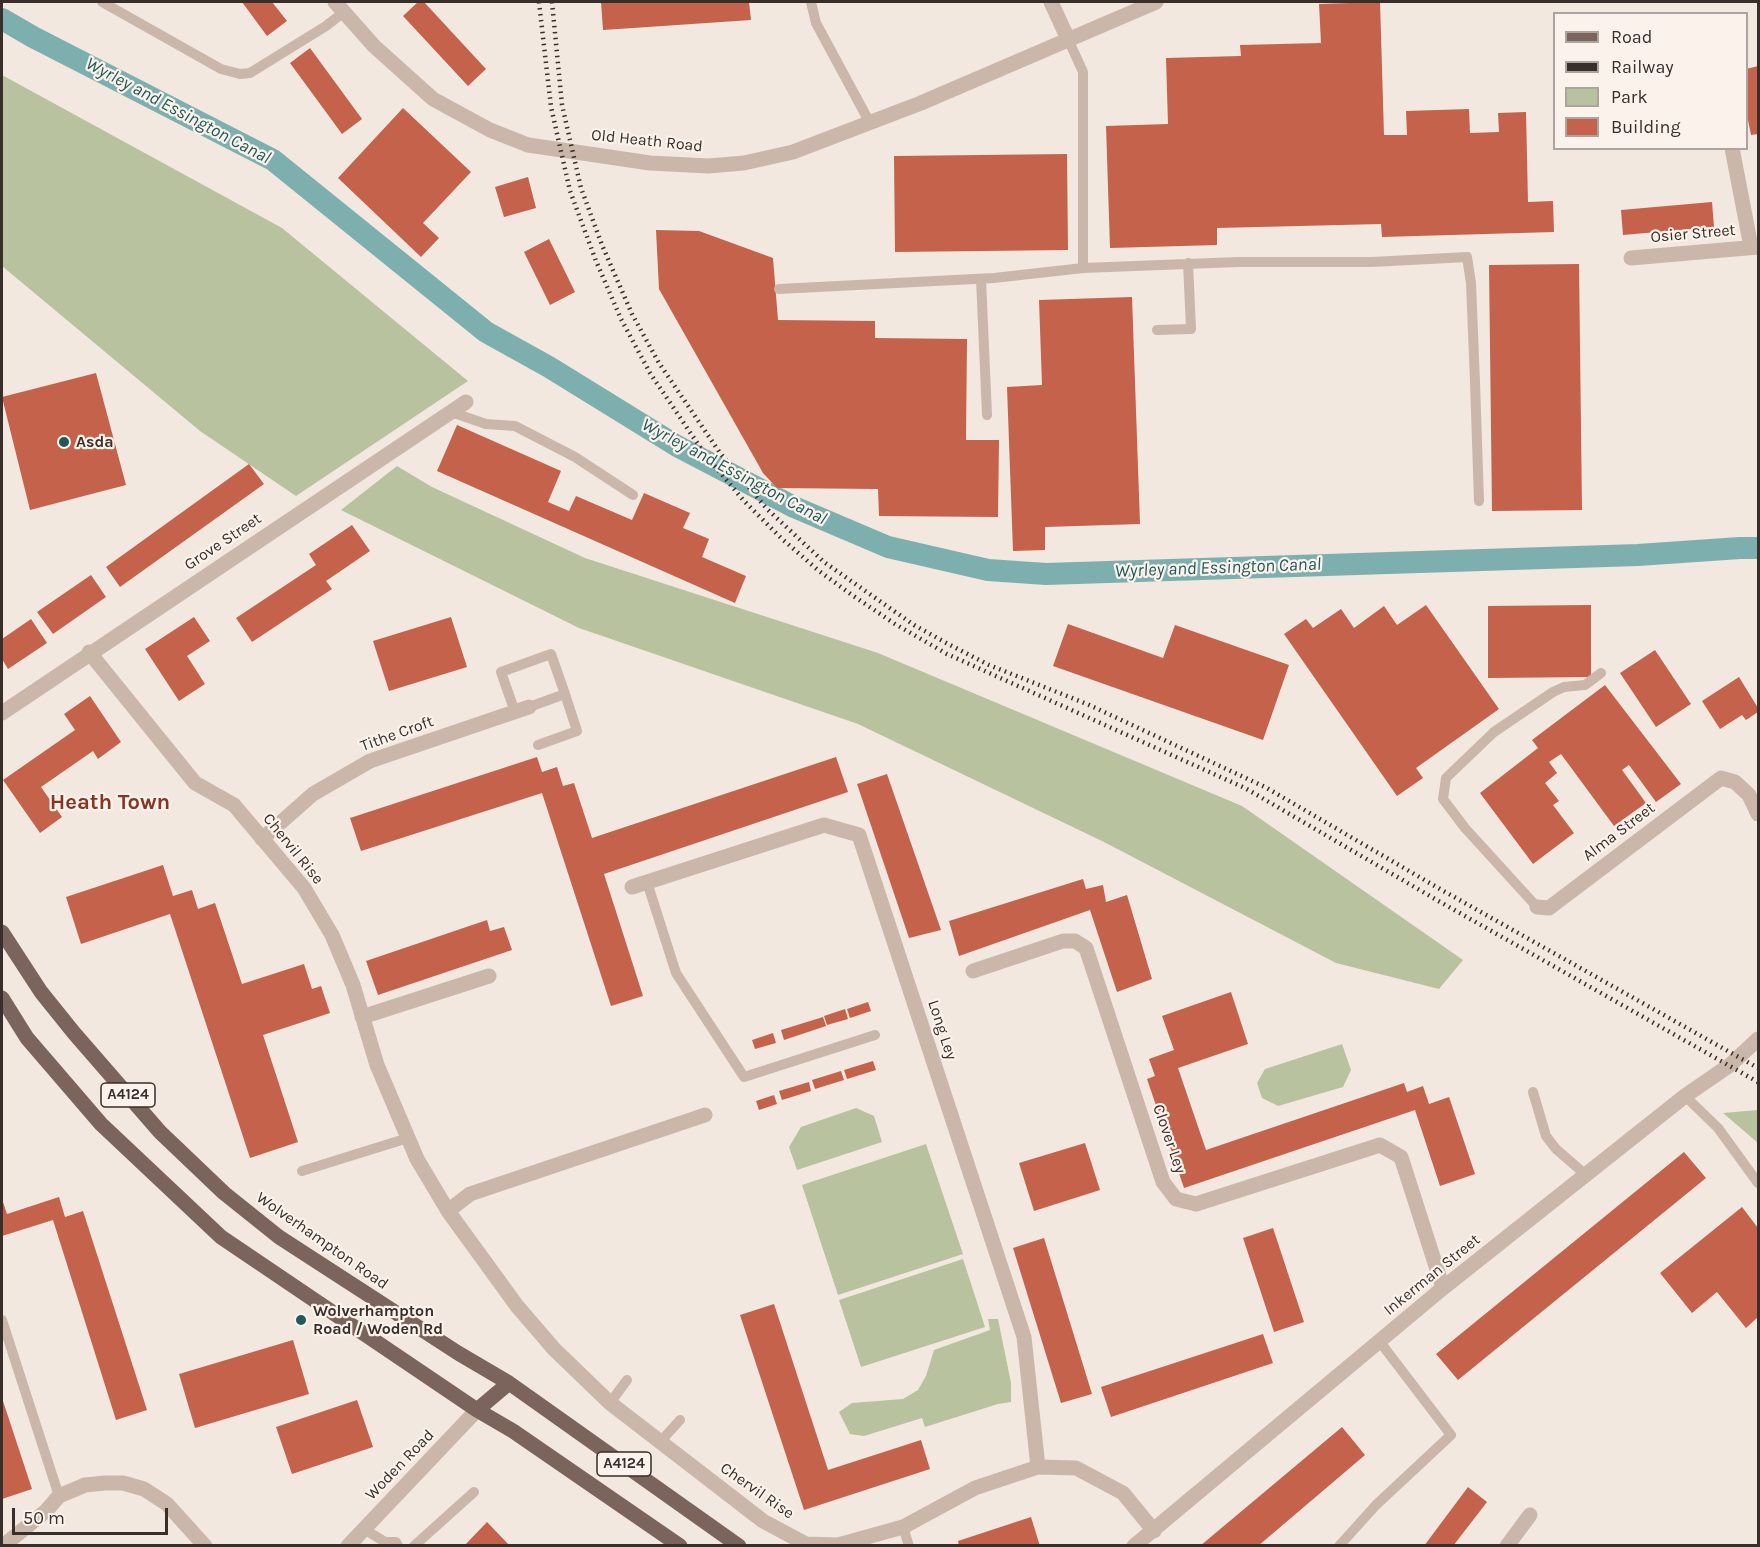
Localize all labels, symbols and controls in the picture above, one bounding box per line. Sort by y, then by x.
legend [1553,12,1748,150]
text: Road [1611,26,1652,48]
water label: Wyrley and Essington Canal [82,53,274,169]
text: Railway [1611,56,1674,78]
text: Park [1611,86,1648,108]
text: Building [1611,116,1681,138]
street label: Old Heath Road [590,126,704,156]
street label: Osier Street [1650,221,1736,247]
water label: Wyrley and Essington Canal [638,414,830,530]
place label: Asda [76,432,114,452]
marker: Asda [57,435,71,449]
street label: Grove Street [181,509,265,575]
water label: Wyrley and Essington Canal [1115,554,1321,582]
street label: Tithe Croft [358,712,436,756]
district label: Heath Town [50,790,170,816]
street label: Alma Street [1579,799,1659,865]
street label: Chervil Rise [259,810,327,888]
street label: Long Ley [923,998,961,1062]
road number: A4124 [101,1083,155,1107]
street label: Clover Ley [1148,1102,1190,1176]
street label: Wolverhampton Road [252,1188,392,1294]
street label: Inkerman Street [1380,1230,1484,1320]
place label: Wolverhampton Road / Woden Rd [313,1301,443,1339]
marker: Wolverhampton Road / Woden Rd [294,1313,308,1327]
street label: Woden Road [362,1426,438,1504]
road number: A4124 [597,1452,651,1476]
street label: Chervil Rise [716,1459,798,1523]
scale bar [15,1496,171,1534]
text: 50 m [23,1507,65,1529]

